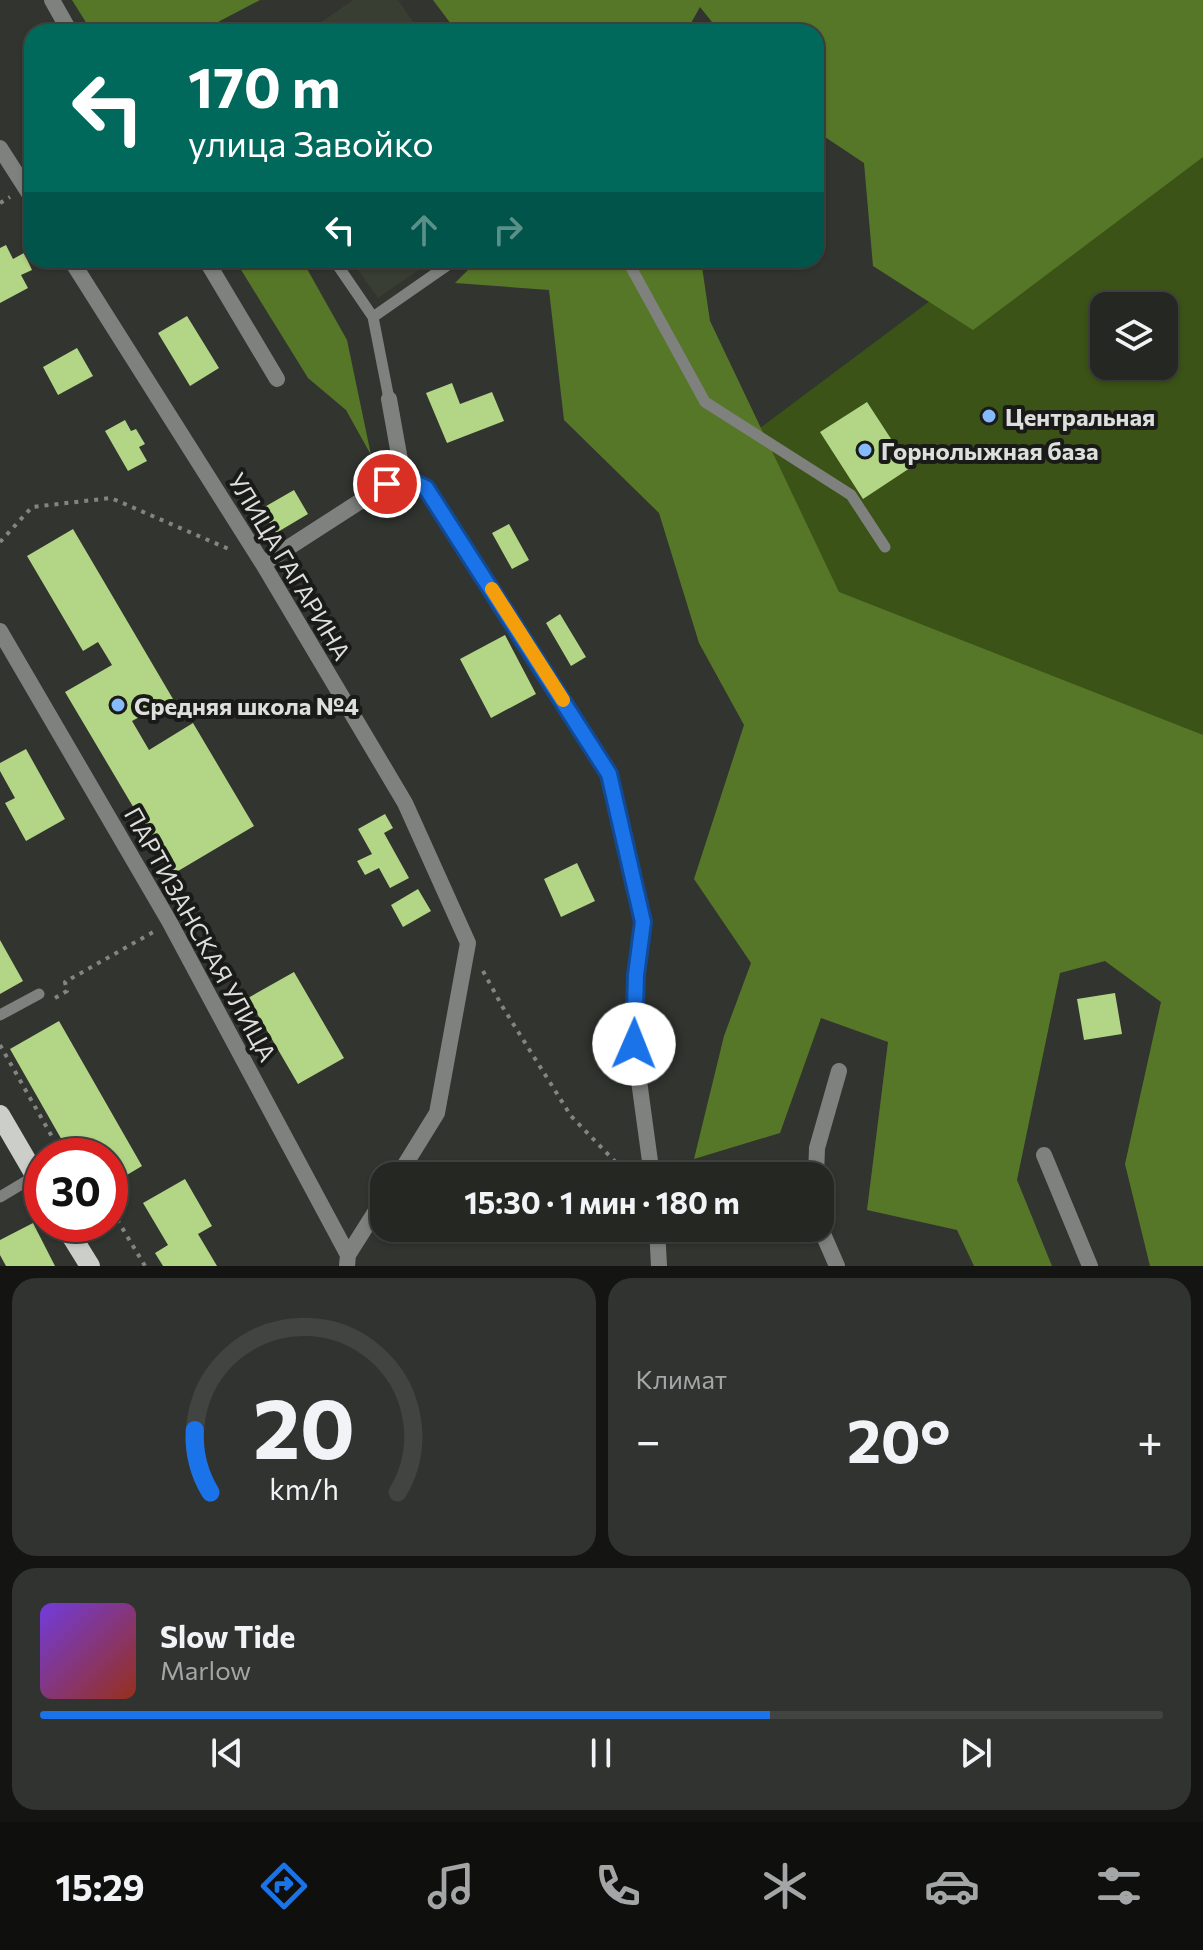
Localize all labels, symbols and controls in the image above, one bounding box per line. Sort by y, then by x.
text: 170 m [188,51,341,120]
icon: left [56,56,160,160]
text: улица Завойко [188,120,434,164]
icon: left [318,208,362,252]
icon: ahead [402,208,446,252]
icon: right [486,208,530,252]
map controls [1090,292,1178,380]
button: layers [1090,292,1178,380]
place label: Центральная [1005,402,1155,431]
marker: Центральная [980,407,998,425]
place label: Горнолыжная база [881,436,1099,465]
marker: Горнолыжная база [856,441,874,459]
pin [353,450,421,518]
icon: arrive [365,462,409,506]
street label: УЛИЦА ГАГАРИНА [223,467,357,665]
place label: Средняя школа №4 [134,691,359,720]
marker: Средняя школа №4 [109,696,127,714]
street label: ПАРТИЗАНСКАЯ УЛИЦА [119,802,283,1066]
position arrow [592,1002,676,1086]
speed limit sign: 30 [24,1138,128,1242]
text: 15:30 · 1 мин · 180 m [464,1183,740,1220]
text: Климат [636,1363,727,1394]
text: 20 [253,1374,355,1476]
text: 20° [847,1402,951,1475]
text: − [636,1412,661,1466]
text: + [1137,1412,1163,1466]
text: km/h [269,1471,339,1506]
text: Slow Tide [160,1617,295,1654]
text: Marlow [160,1654,251,1685]
icon: previous [205,1731,249,1775]
icon: pause [579,1731,623,1775]
icon: next [954,1731,998,1775]
icon: directions [256,1858,312,1914]
icon: music [423,1858,479,1914]
icon: phone [590,1858,646,1914]
icon: climate [757,1858,813,1914]
icon: car [924,1858,980,1914]
icon: filters [1091,1858,1147,1914]
text: 15:29 [56,1864,145,1908]

